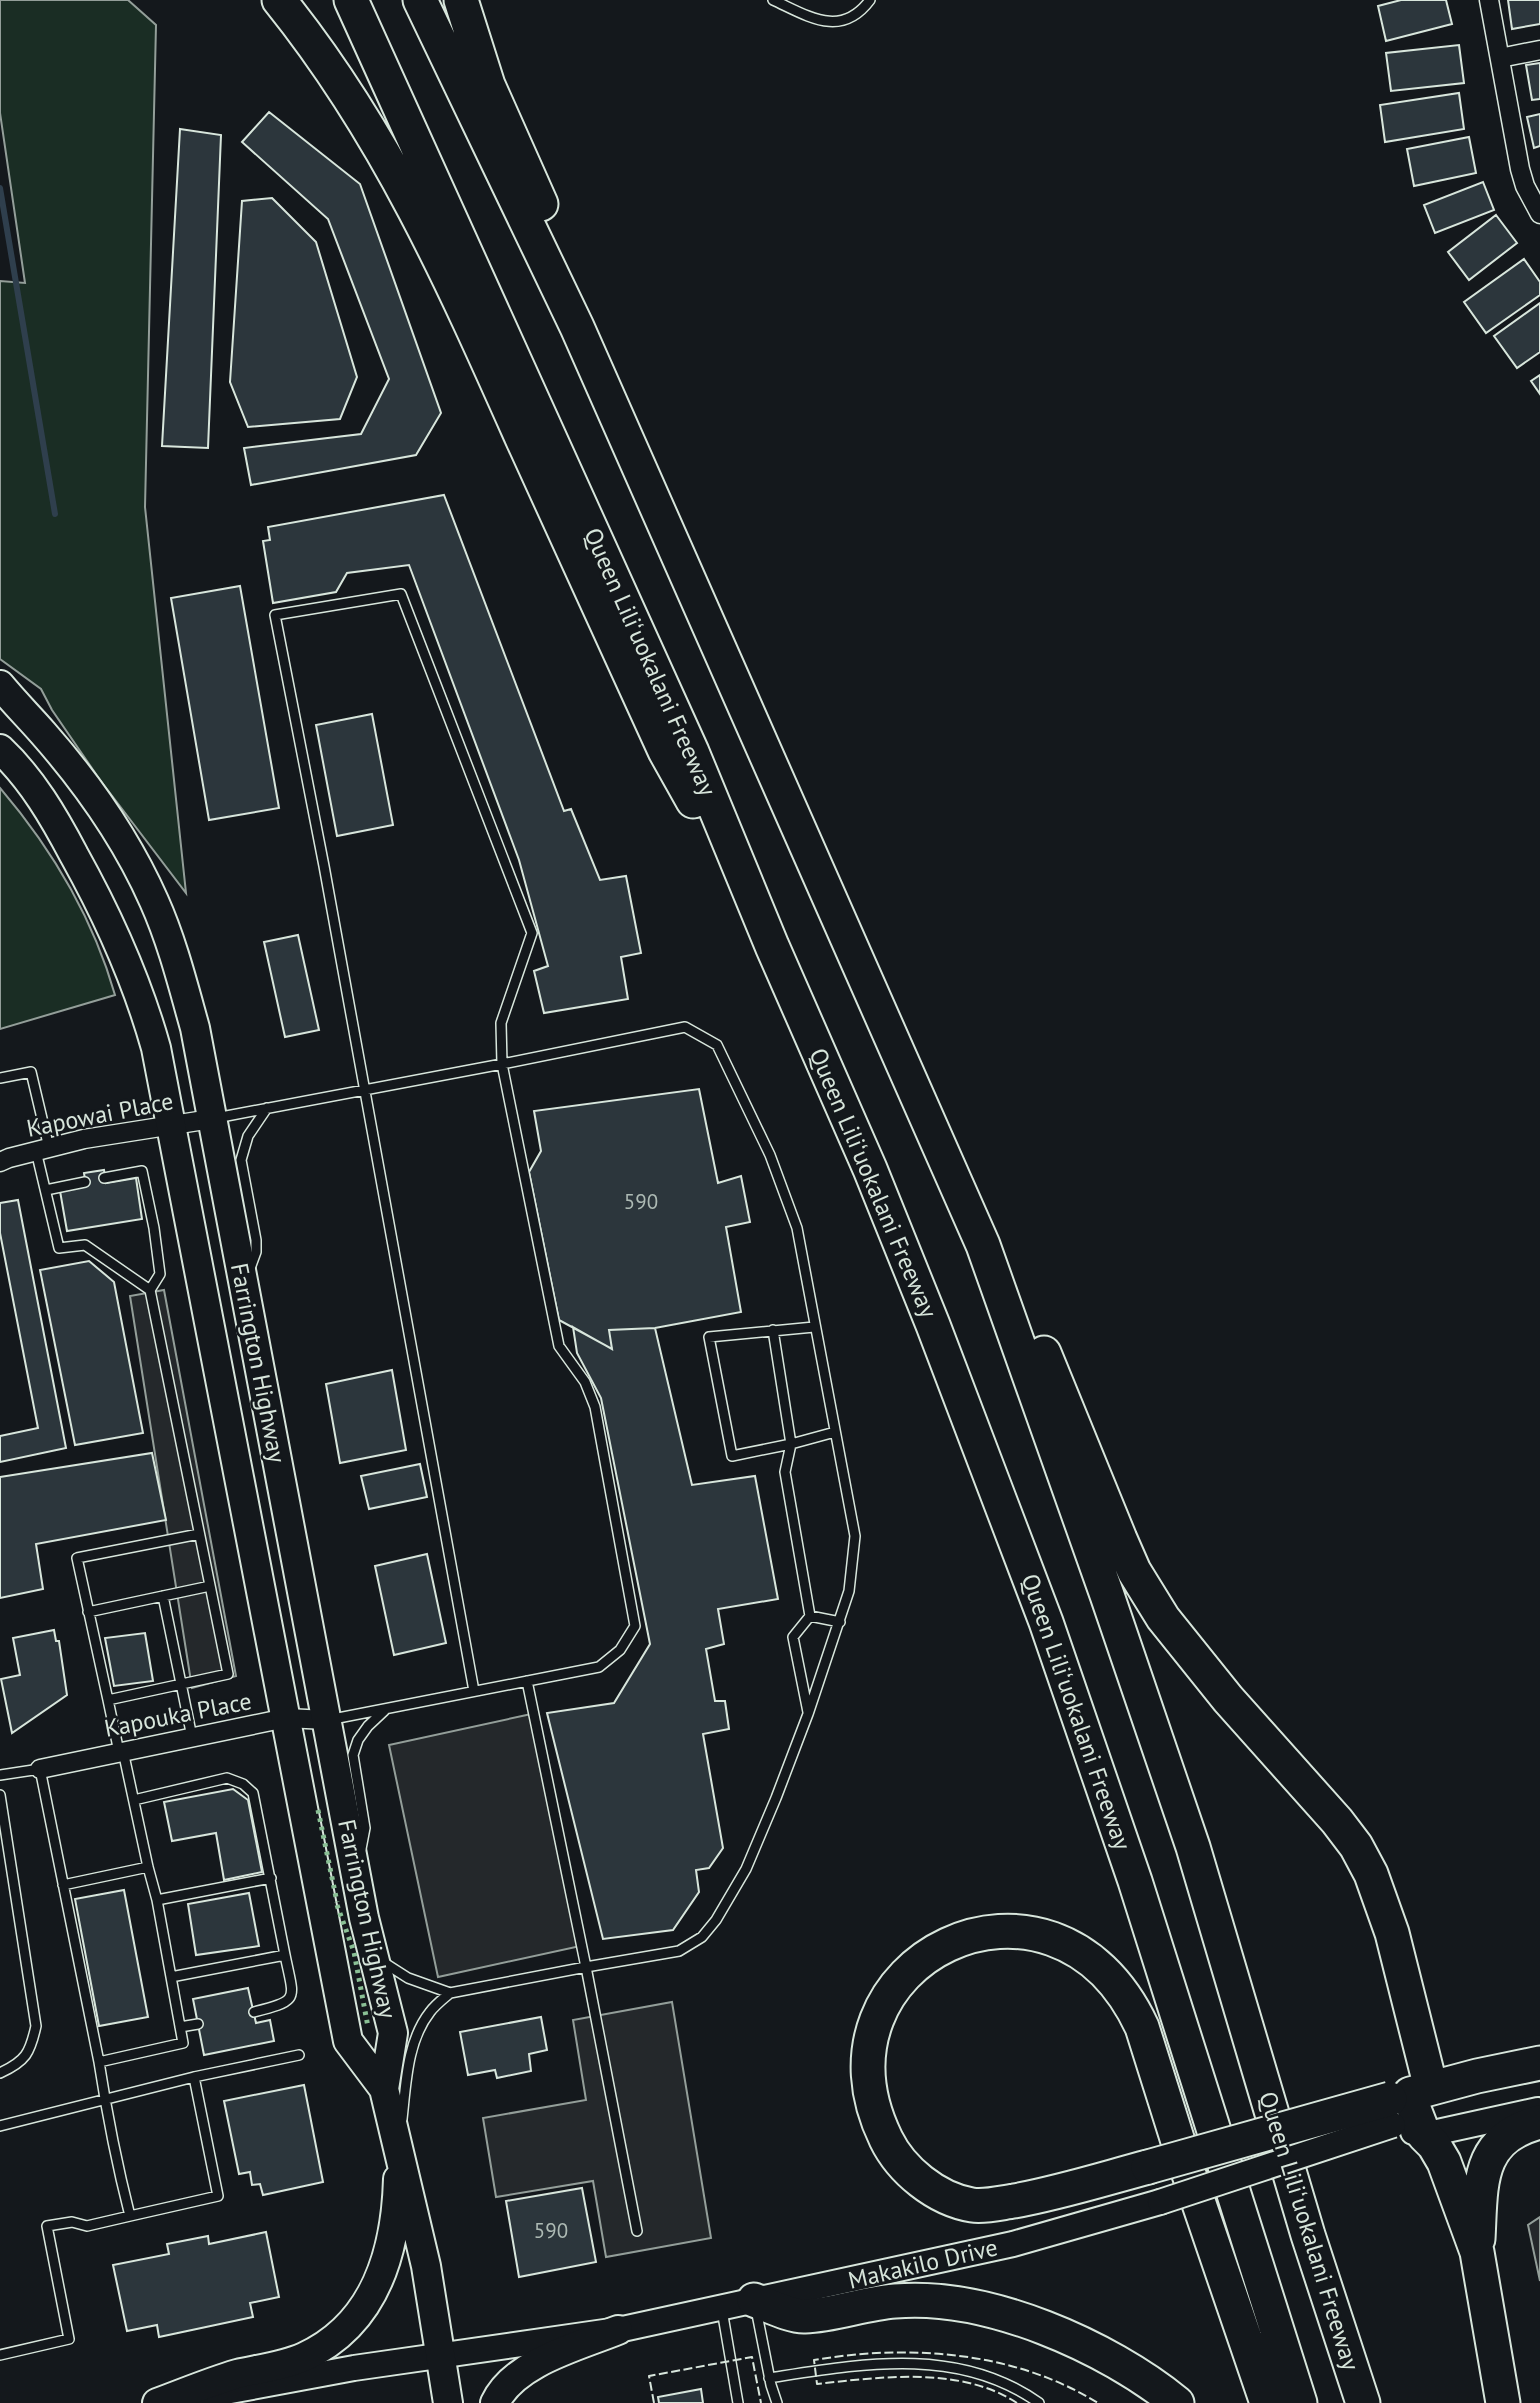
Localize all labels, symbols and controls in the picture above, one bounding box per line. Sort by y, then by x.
street label: Queen Liliʻuokalani Freeway [577,523,724,801]
street label: Queen Liliʻuokalani Freeway [803,1043,944,1322]
street label: Kapowai Place [24,1085,176,1144]
house number: 590 [624,1188,658,1215]
street label: Farrington Highway [224,1260,293,1465]
street label: Queen Liliʻuokalani Freeway [1015,1570,1138,1854]
street label: Kapouka Place [102,1685,254,1744]
street label: Farrington Highway [331,1817,404,2021]
street label: Queen Liliʻuokalani Freeway [1252,2088,1367,2374]
house number: 590 [534,2217,568,2244]
street label: Makakilo Drive [845,2231,1001,2296]

